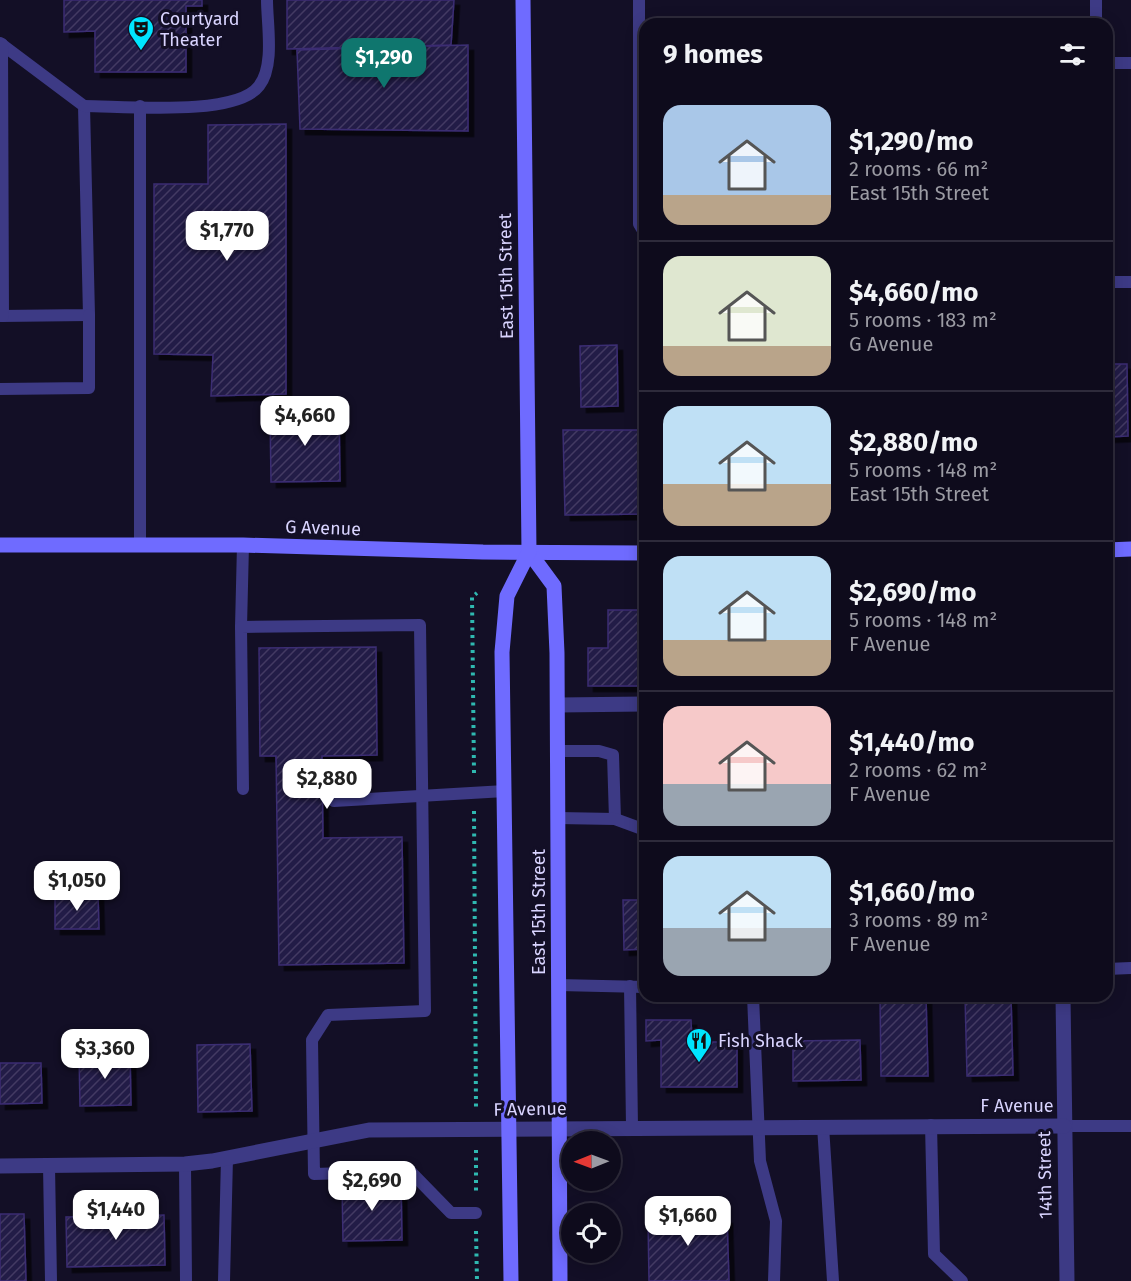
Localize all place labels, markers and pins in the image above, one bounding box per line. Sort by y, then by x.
place label: Courtyard Theater [160,8,240,51]
theatre icon: Courtyard Theater [126,14,156,52]
pin: $1,290 [335,38,433,89]
pin: $1,770 [178,211,276,262]
pin: $4,660 [256,396,354,447]
pin: $2,880 [278,759,376,810]
pin: $1,050 [28,861,126,912]
restaurant icon: Fish Shack [684,1026,714,1064]
pin: $3,360 [56,1029,154,1080]
place label: Fish Shack [718,1030,804,1052]
pin: $2,690 [323,1161,421,1212]
pin: $1,440 [67,1190,165,1241]
pin: $1,660 [639,1196,737,1247]

